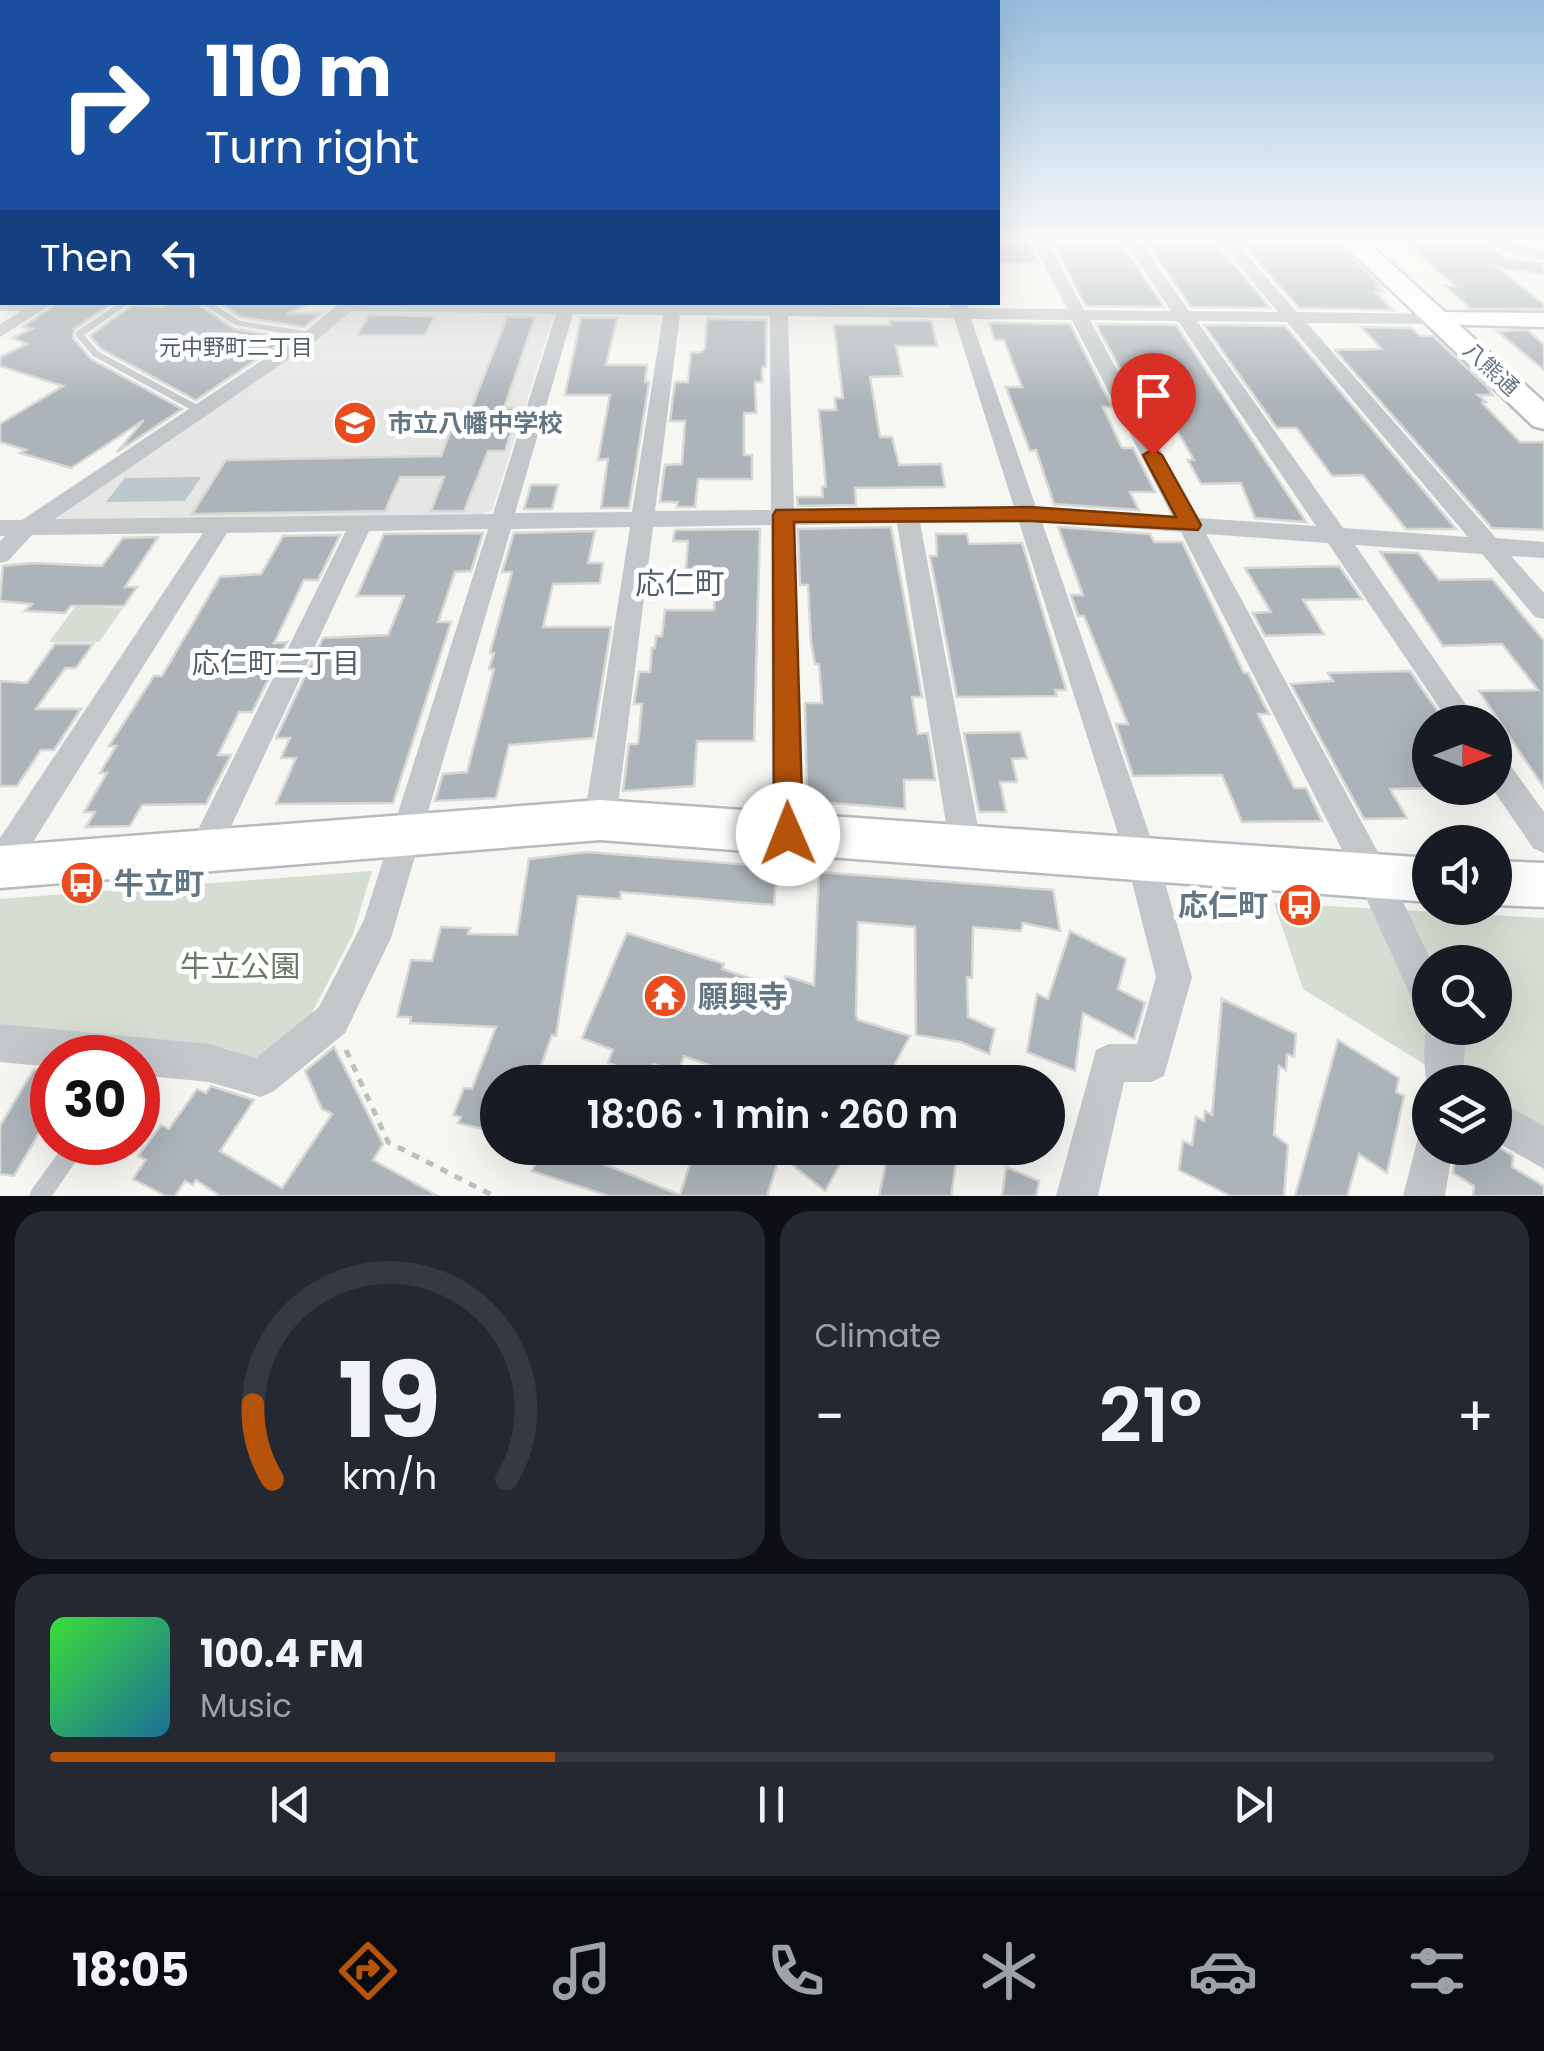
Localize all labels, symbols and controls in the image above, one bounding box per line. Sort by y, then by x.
text: 110 m [205,22,392,121]
icon: right [40,40,170,170]
text: Turn right [205,116,419,179]
icon: left [153,230,208,285]
text: Then [40,231,133,284]
district label: 元中野町二丁目 [159,332,313,363]
street label: 八熊通 [1456,335,1526,403]
pin [1111,353,1196,456]
icon: arrive [1126,368,1181,423]
school or university icon: 市立八幡中学校 [332,400,378,446]
place label: 市立八幡中学校 [388,406,563,441]
district label: 応仁町 [635,562,725,605]
district label: 応仁町二丁目 [192,644,360,683]
north arrow [1412,705,1512,805]
map controls [1412,705,1512,1165]
position arrow [736,782,840,886]
button: sound [1412,825,1512,925]
bus stop icon: 牛立町 [59,860,105,906]
place label: 牛立町 [114,862,204,905]
bus stop icon: 応仁町 [1277,882,1323,928]
place label: 応仁町 [1178,884,1268,927]
park label: 牛立公園 [180,945,300,988]
button: search [1412,945,1512,1045]
temple icon: 願興寺 [642,973,688,1019]
place label: 願興寺 [698,975,788,1018]
speed limit sign: 30 [30,1035,160,1165]
button: layers [1412,1065,1512,1165]
text: 18:06 · 1 min · 260 m [587,1088,958,1141]
text: Climate [815,1313,941,1358]
text: 19 [338,1328,441,1473]
text: 21° [1099,1363,1202,1468]
text: − [815,1378,845,1455]
text: + [1456,1378,1494,1455]
text: km/h [342,1451,437,1502]
text: 100.4 FM [200,1627,364,1680]
text: Music [200,1683,292,1728]
icon: previous [263,1777,318,1832]
icon: pause [744,1777,799,1832]
icon: next [1226,1777,1281,1832]
icon: directions [333,1936,403,2006]
icon: music [547,1936,617,2006]
icon: phone [761,1936,831,2006]
icon: climate [974,1936,1044,2006]
icon: car [1188,1936,1258,2006]
icon: filters [1402,1936,1472,2006]
text: 18:05 [72,1939,189,2002]

